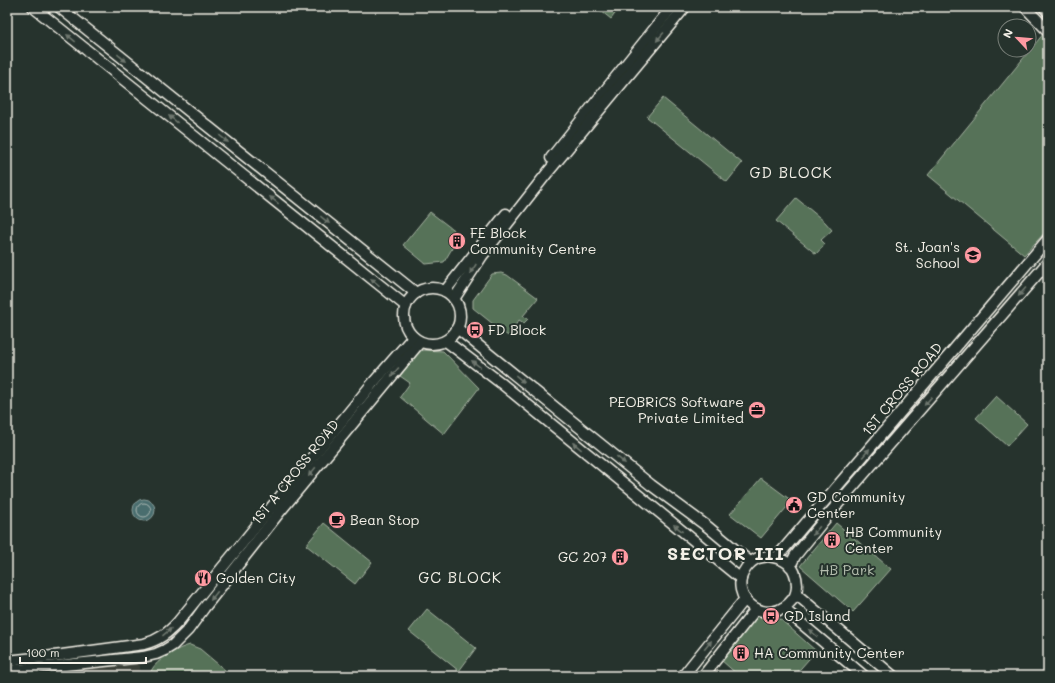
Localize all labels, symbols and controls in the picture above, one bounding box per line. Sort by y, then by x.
north arrow [997,18,1037,58]
text: N [999,26,1016,40]
one-way arrow [656,32,665,42]
one-way arrow [66,33,77,42]
one-way arrow [117,53,128,62]
one-way arrow [167,115,178,123]
one-way arrow [218,135,229,143]
district label: GD BLOCK [749,162,833,182]
one-way arrow [268,196,279,205]
one-way arrow [320,216,331,225]
place label: FE Block Community Centre [470,223,597,258]
building icon: FE Block Community Centre [447,231,467,251]
place label: St. Joan's School [895,237,960,272]
school or university icon: St. Joan's School [963,245,983,265]
one-way arrow [470,263,477,275]
one-way arrow [370,277,381,286]
one-way arrow [1018,287,1027,297]
bus stop icon: FD Block [465,320,485,340]
place label: FD Block [488,320,546,339]
street label: 1ST CROSS ROAD [857,338,946,439]
one-way arrow [470,360,481,368]
one-way arrow [390,366,399,377]
one-way arrow [515,375,525,384]
place label: PEOBRiCS Software Private Limited [609,392,744,427]
one-way arrow [924,395,933,406]
office icon: PEOBRiCS Software Private Limited [747,400,767,420]
street label: 1ST A CROSS ROAD [246,415,343,528]
one-way arrow [572,441,582,450]
one-way arrow [861,447,870,458]
one-way arrow [616,456,627,465]
one-way arrow [308,467,317,477]
place label: GD Community Center [807,487,905,522]
public building icon: GD Community Center [784,495,804,515]
cafe icon: Bean Stop [327,510,347,530]
place label: Bean Stop [350,510,419,529]
place label: HB Community Center [845,522,942,557]
one-way arrow [672,524,683,532]
one-way arrow [811,525,820,536]
building icon: HB Community Center [822,530,842,550]
district label: SECTOR III [667,541,785,565]
place label: GC 207 [558,547,607,566]
building icon: GC 207 [610,547,630,567]
park label: HB Park [820,560,874,579]
district label: GC BLOCK [418,567,502,587]
restaurant icon: Golden City [193,568,213,588]
place label: Golden City [216,568,296,587]
one-way arrow [210,590,218,601]
bus stop icon: GD Island [761,606,781,626]
place label: GD Island [784,606,850,625]
one-way arrow [161,628,172,637]
one-way arrow [808,628,818,637]
scale bar [20,639,146,665]
one-way arrow [703,640,712,651]
building icon: HA Community Center [731,643,751,663]
place label: HA Community Center [754,643,905,662]
text: 100 m [26,644,60,660]

